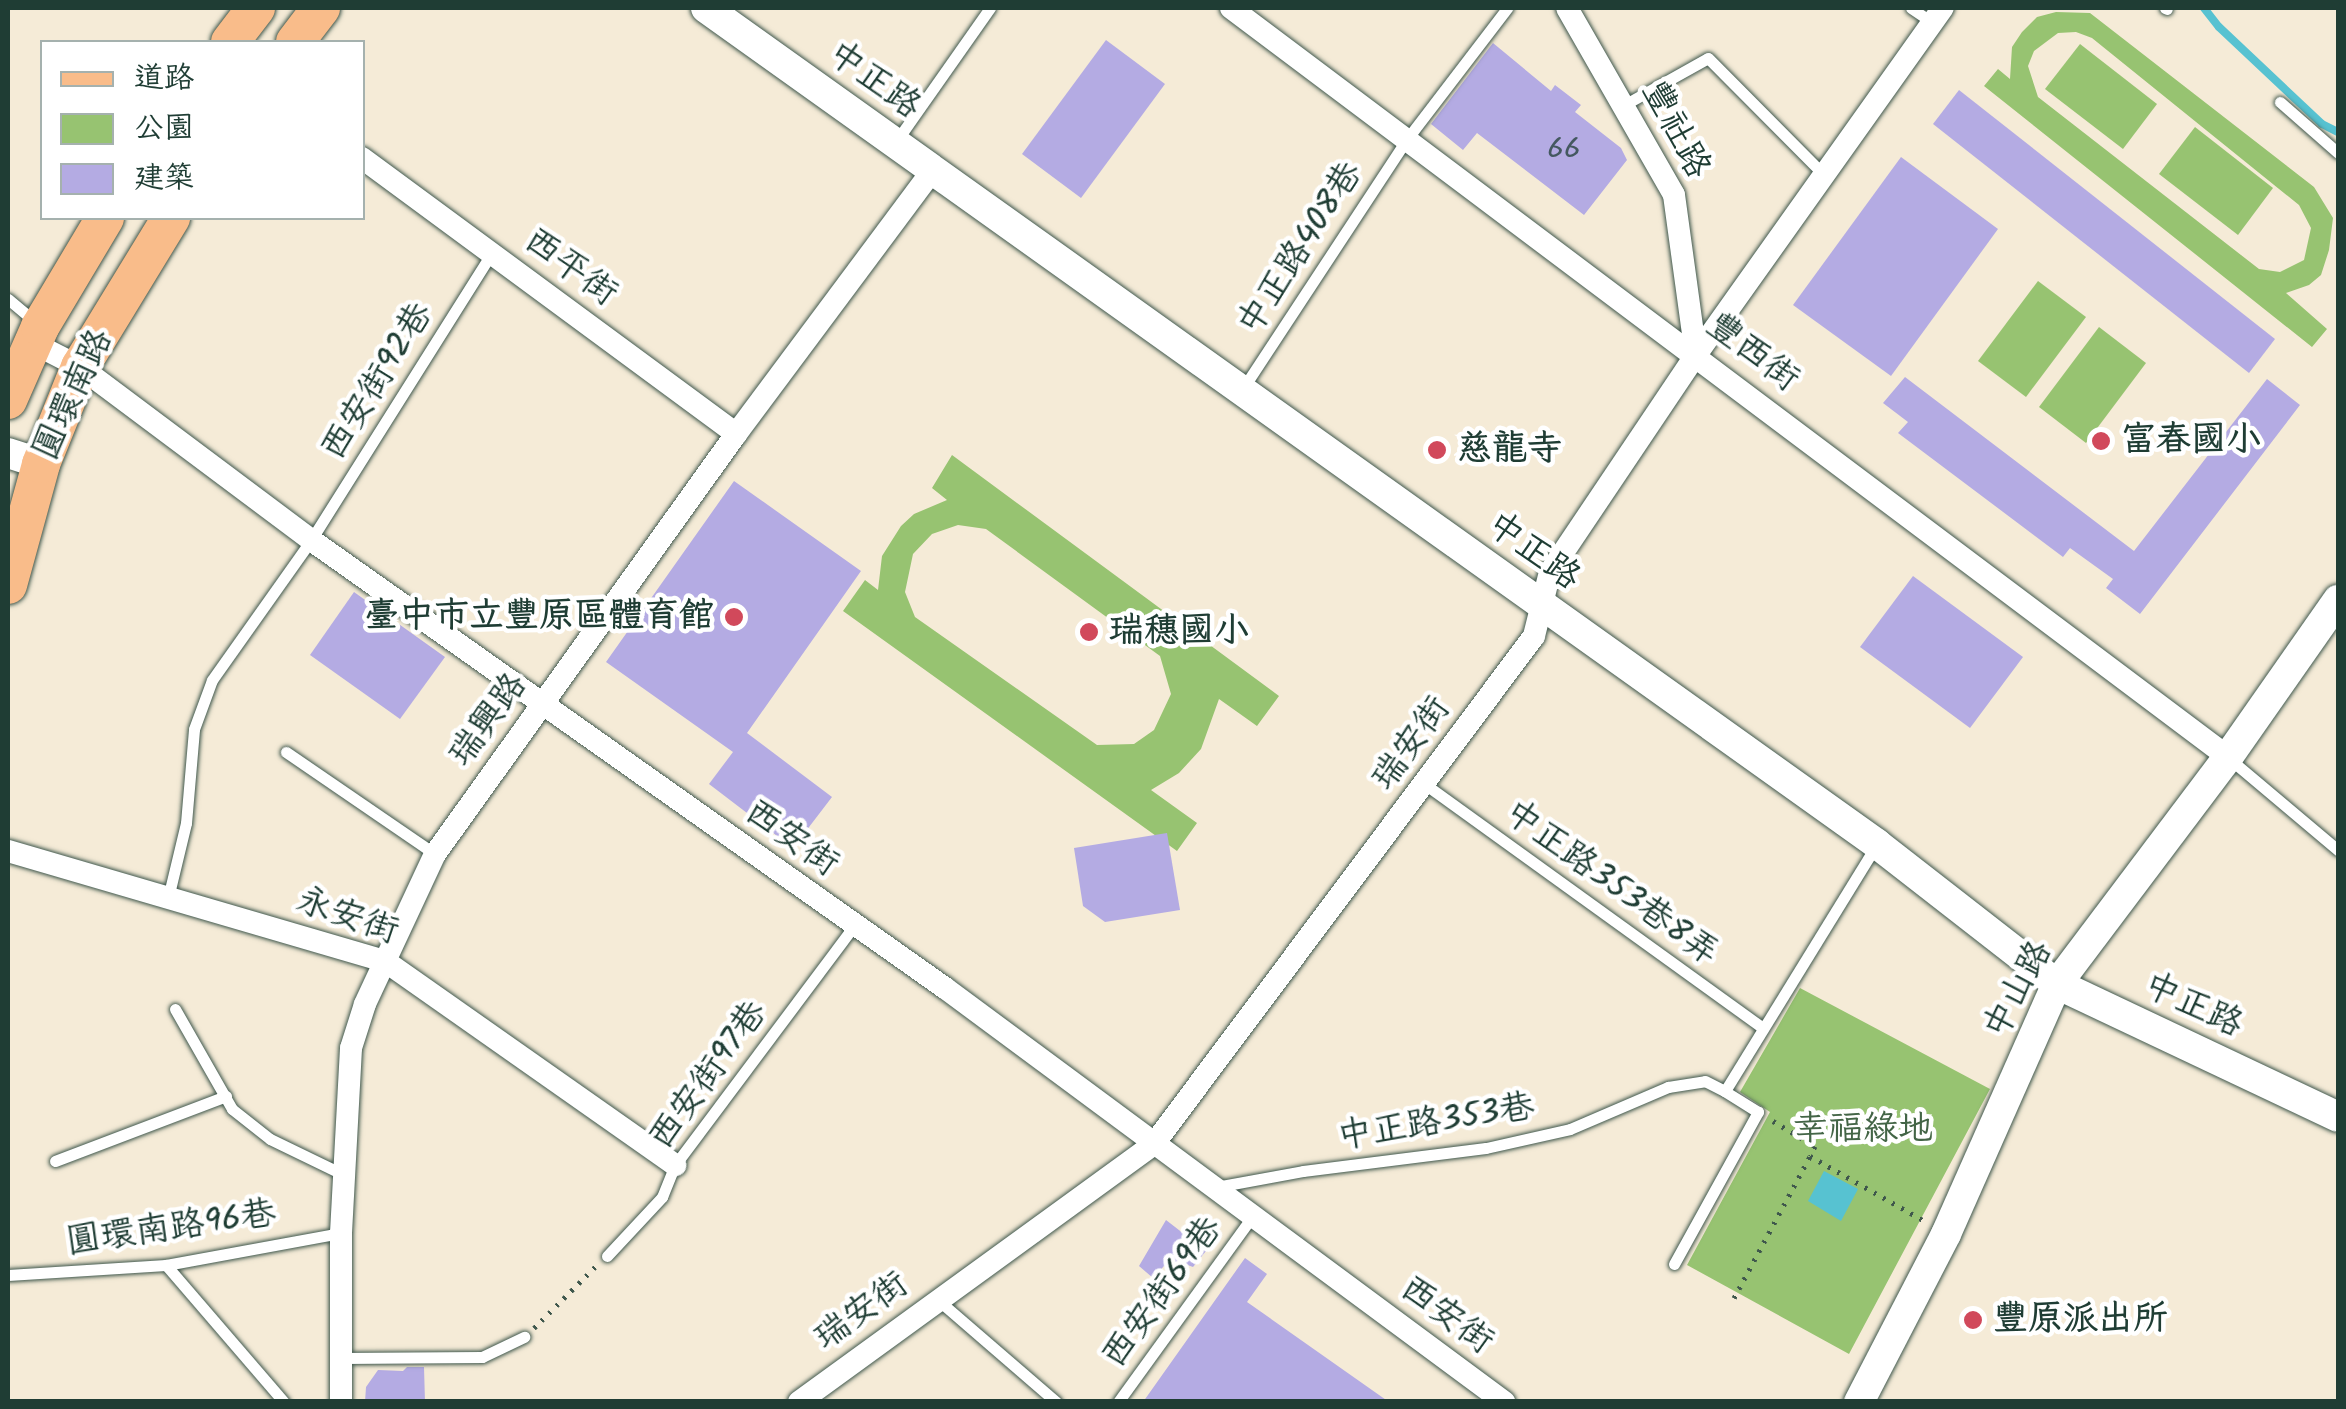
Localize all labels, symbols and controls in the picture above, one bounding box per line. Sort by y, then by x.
street label: 中正路 [819,33,929,129]
legend [40,40,365,220]
text: 道路 [134,55,194,103]
street label: 豐社路 [1632,74,1718,186]
text: 公園 [134,105,194,153]
house number: 66 [1547,132,1581,168]
text: 建築 [134,155,194,203]
street label: 中正路408巷 [1230,155,1372,343]
street label: 西平街 [515,220,625,316]
street label: 西安街92巷 [313,296,443,468]
street label: 豐西街 [1697,305,1807,401]
street label: 圓環南路 [25,323,123,467]
place label: 富春國小 [2121,420,2261,462]
place label: 慈龍寺 [1457,429,1562,471]
marker: 富春國小 [2090,430,2112,452]
marker: 慈龍寺 [1426,439,1448,461]
street label: 中正路 [1478,504,1588,600]
place label: 臺中市立豐原區體育館 [364,596,714,638]
marker: 臺中市立豐原區體育館 [723,606,745,628]
place label: 瑞穗國小 [1109,611,1249,653]
marker: 瑞穗國小 [1078,621,1100,643]
street label: 瑞興路 [441,665,537,775]
street label: 瑞安街 [1364,689,1460,799]
street label: 西安街 [736,792,846,886]
street label: 中正路353巷8弄 [1496,792,1726,976]
street label: 永安街 [291,880,403,954]
street label: 中山路 [1976,934,2062,1046]
street label: 中正路 [2137,965,2249,1047]
street label: 西安街97巷 [641,994,777,1158]
street label: 中正路353巷 [1335,1087,1537,1159]
park label: 幸福綠地 [1793,1109,1933,1151]
street label: 圓環南路96巷 [63,1193,279,1265]
street label: 西安街69巷 [1094,1209,1232,1377]
street label: 瑞安街 [807,1264,917,1360]
street label: 西安街 [1391,1268,1501,1364]
place label: 豐原派出所 [1993,1299,2168,1341]
marker: 豐原派出所 [1962,1309,1984,1331]

